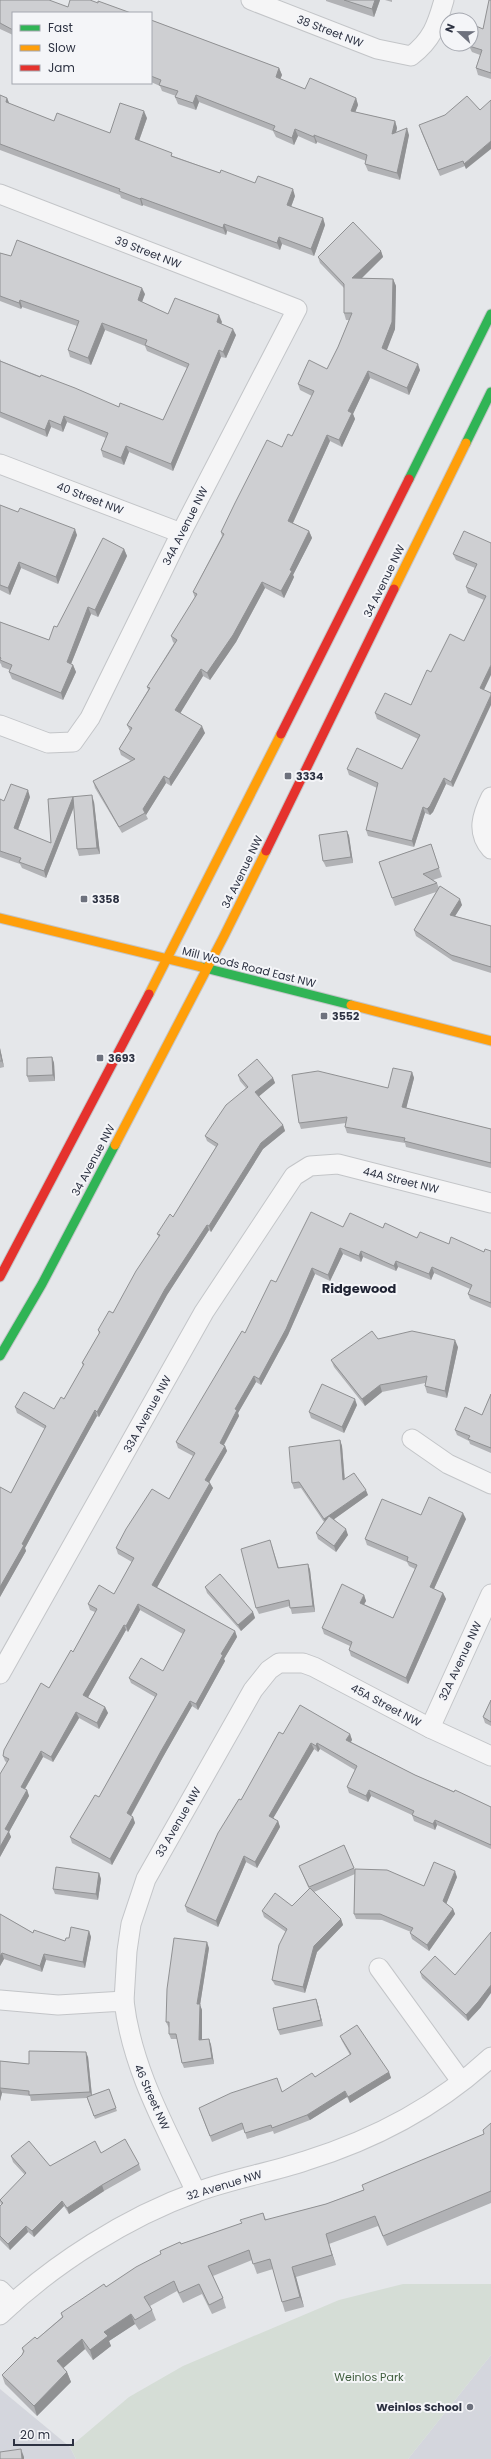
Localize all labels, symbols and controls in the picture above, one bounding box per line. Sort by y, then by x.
street label: 38 Street NW [294,11,366,51]
legend [12,12,152,84]
north arrow [439,12,479,52]
text: Fast [48,19,73,36]
text: N [441,21,459,35]
text: Slow [48,39,76,56]
text: Jam [48,59,75,76]
street label: 39 Street NW [112,232,184,272]
street label: 40 Street NW [54,478,126,518]
street label: 34A Avenue NW [158,484,212,568]
street label: 34 Avenue NW [359,542,409,620]
place label: 3334 [296,768,324,784]
marker: 3334 [283,771,293,781]
street label: 34 Avenue NW [217,833,267,911]
place label: 3358 [92,891,120,907]
marker: 3358 [79,894,89,904]
street label: Mill Woods Road East NW [180,943,318,991]
place label: 3552 [332,1008,359,1024]
marker: 3552 [319,1011,329,1021]
place label: 3693 [108,1050,135,1066]
marker: 3693 [95,1053,105,1063]
street label: 34 Avenue NW [67,1121,119,1199]
street label: 44A Street NW [361,1163,441,1197]
district label: Ridgewood [322,1279,396,1298]
street label: 33A Avenue NW [119,1372,175,1456]
street label: 32A Avenue NW [435,1618,486,1703]
street label: 45A Street NW [348,1680,424,1730]
street label: 33 Avenue NW [151,1784,205,1860]
street label: 46 Street NW [130,2062,174,2133]
street label: 32 Avenue NW [184,2166,264,2204]
park label: Weinlos Park [334,2369,404,2385]
place label: Weinlos School [376,2399,462,2415]
marker: Weinlos School [465,2402,475,2412]
scale bar [14,2421,73,2447]
text: 20 m [20,2426,50,2443]

